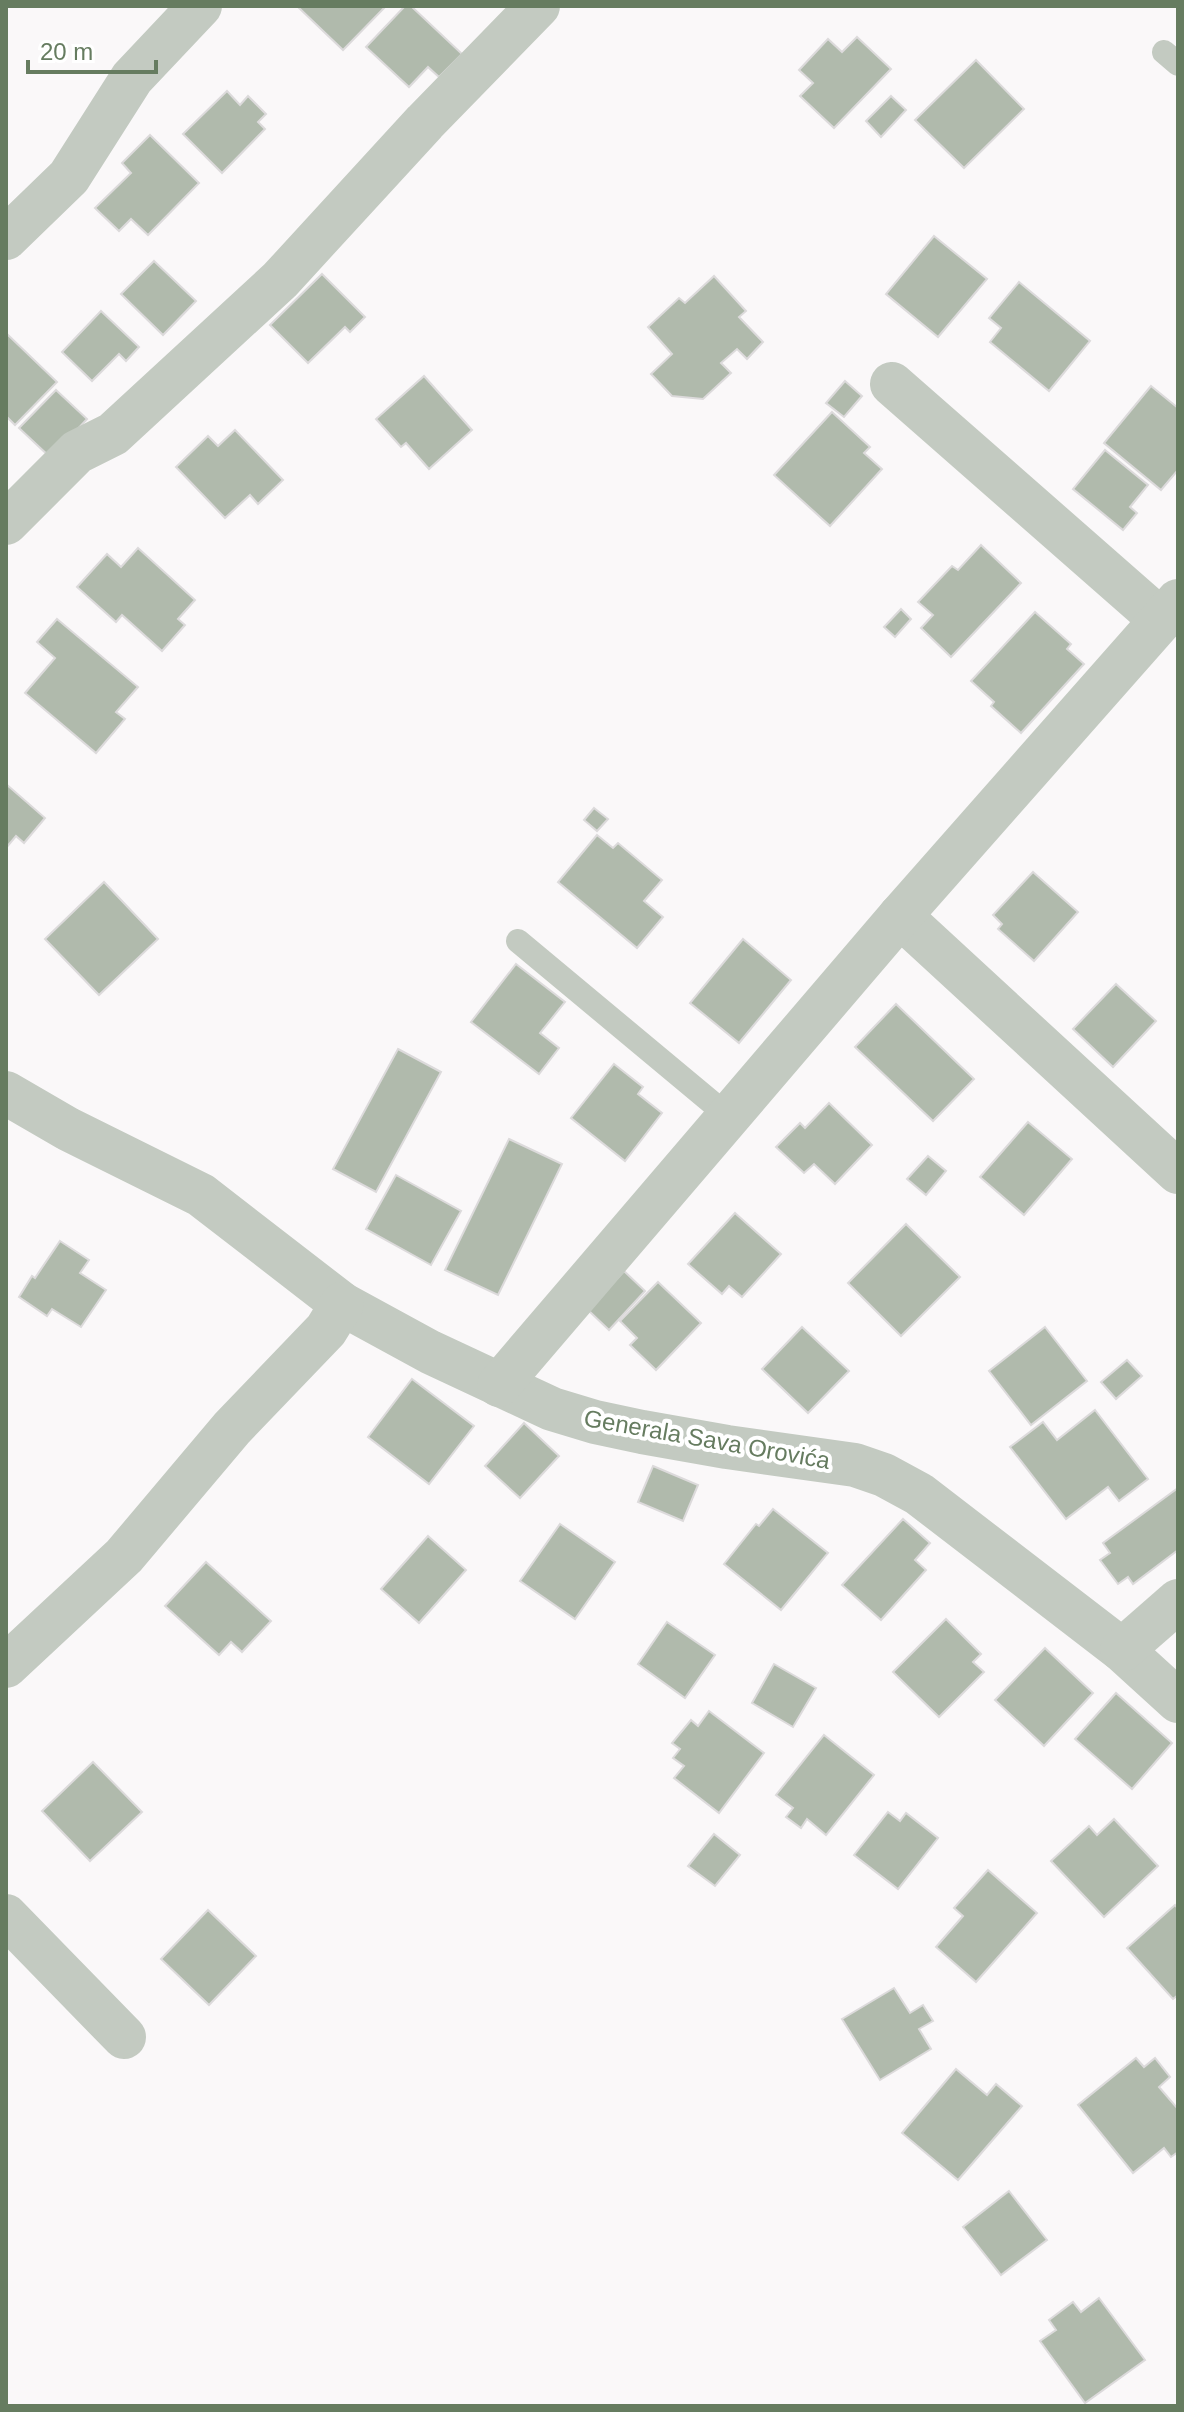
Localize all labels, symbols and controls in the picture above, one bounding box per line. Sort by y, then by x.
scale bar [28,24,156,74]
text: 20 m [40,38,93,65]
street label: Generala Sava Orovića [582,1404,833,1474]

